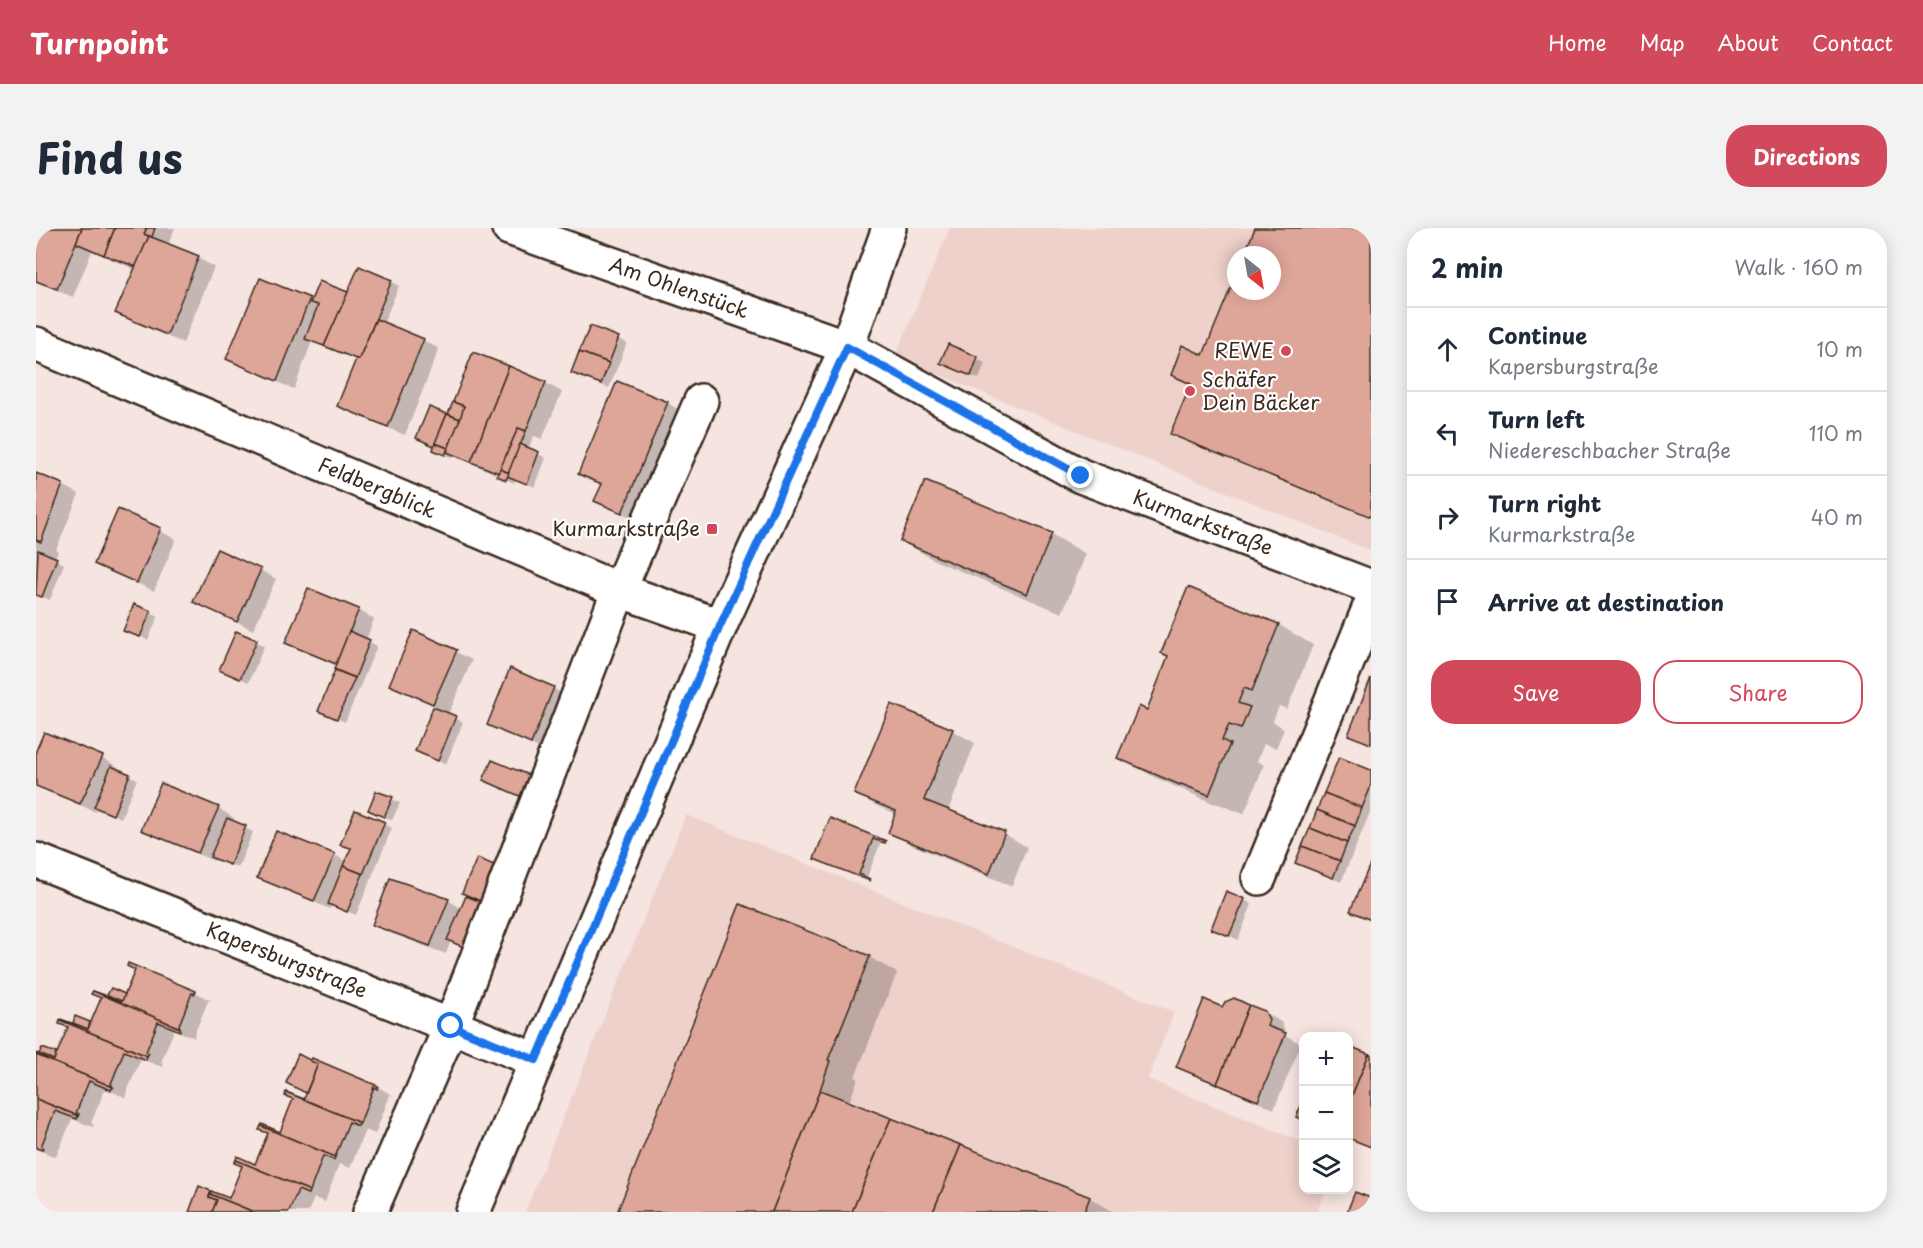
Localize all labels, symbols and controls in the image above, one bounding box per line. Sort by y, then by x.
text: Turnpoint [30,21,169,64]
text: Home [1548,26,1607,58]
text: Map [1640,26,1685,58]
text: About [1718,26,1779,58]
text: Contact [1812,26,1893,58]
text: Find us [36,125,183,188]
button: Directions [1726,125,1887,187]
north arrow [1227,246,1281,300]
street label: Am Ohlenstück [605,248,753,325]
text: 2 min [1431,248,1504,287]
text: Walk · 160 m [1735,252,1863,282]
text: Continue [1488,318,1587,351]
icon: ahead [1431,333,1464,366]
text: 10 m [1816,334,1863,364]
place label: REWE [1214,335,1274,365]
marker: REWE [1279,344,1293,358]
text: Kapersburgstraße [1488,351,1659,381]
place label: Schäfer Dein Bäcker [1202,364,1320,417]
marker: Schäfer Dein Bäcker [1183,384,1197,398]
text: Turn left [1488,402,1585,435]
icon: left [1431,417,1464,450]
text: 110 m [1809,418,1863,448]
text: Niedereschbacher Straße [1488,435,1731,465]
street label: Feldbergblick [314,449,441,525]
route end [1067,462,1093,488]
street label: Kurmarkstraße [1129,481,1277,562]
text: Turn right [1488,486,1601,519]
icon: right [1431,501,1464,534]
text: 40 m [1811,502,1863,532]
place label: Kurmarkstraße [553,513,700,543]
text: Kurmarkstraße [1488,519,1635,549]
marker: Kurmarkstraße [705,522,719,536]
icon: arrive [1431,585,1464,618]
text: Arrive at destination [1488,585,1724,618]
button: Save [1431,660,1641,724]
button: Share [1653,660,1863,724]
street label: Kapersburgstraße [202,914,372,1005]
route start [437,1012,463,1038]
map controls [1299,1032,1353,1194]
button: + [1299,1032,1353,1086]
button: − [1299,1086,1353,1140]
button: layers [1299,1140,1353,1194]

